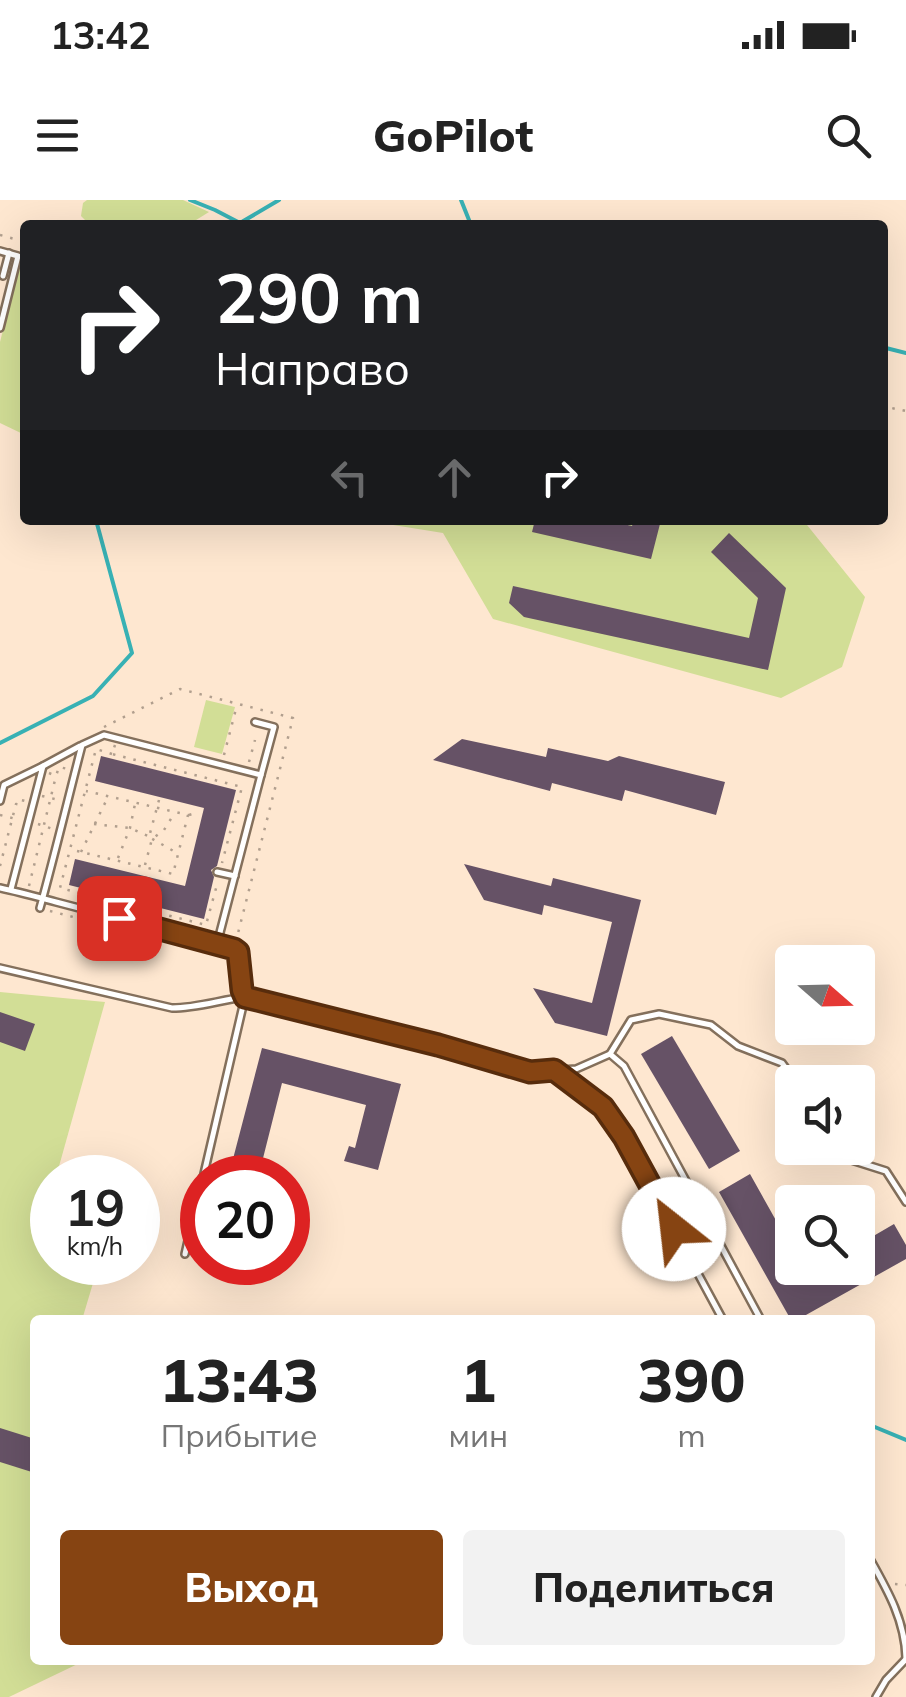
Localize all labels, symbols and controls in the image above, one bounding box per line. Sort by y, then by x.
text: 13:42 [50,11,151,59]
text: GoPilot [373,107,533,163]
icon: menu [30,108,85,163]
icon: search [821,108,876,163]
text: 290 m [215,253,423,341]
icon: right [50,260,180,390]
text: Направо [215,340,410,396]
icon: left [322,450,377,505]
icon: ahead [427,450,482,505]
icon: right [532,450,587,505]
pin [77,876,162,961]
icon: arrive [92,891,147,946]
north arrow [775,945,875,1045]
map controls [775,945,875,1285]
button: sound [775,1065,875,1165]
speed limit sign: 20 [180,1155,310,1285]
text: 19 [65,1176,125,1239]
position arrow [622,1177,726,1281]
button: search [775,1185,875,1285]
text: km/h [67,1230,123,1261]
text: 13:43 [159,1342,319,1417]
text: 1 [460,1342,496,1417]
text: 390 [638,1342,746,1417]
text: Прибытие [161,1415,318,1455]
text: мин [448,1415,508,1455]
text: m [677,1415,706,1455]
button: Выход [60,1530,443,1645]
button: Поделиться [463,1530,845,1645]

